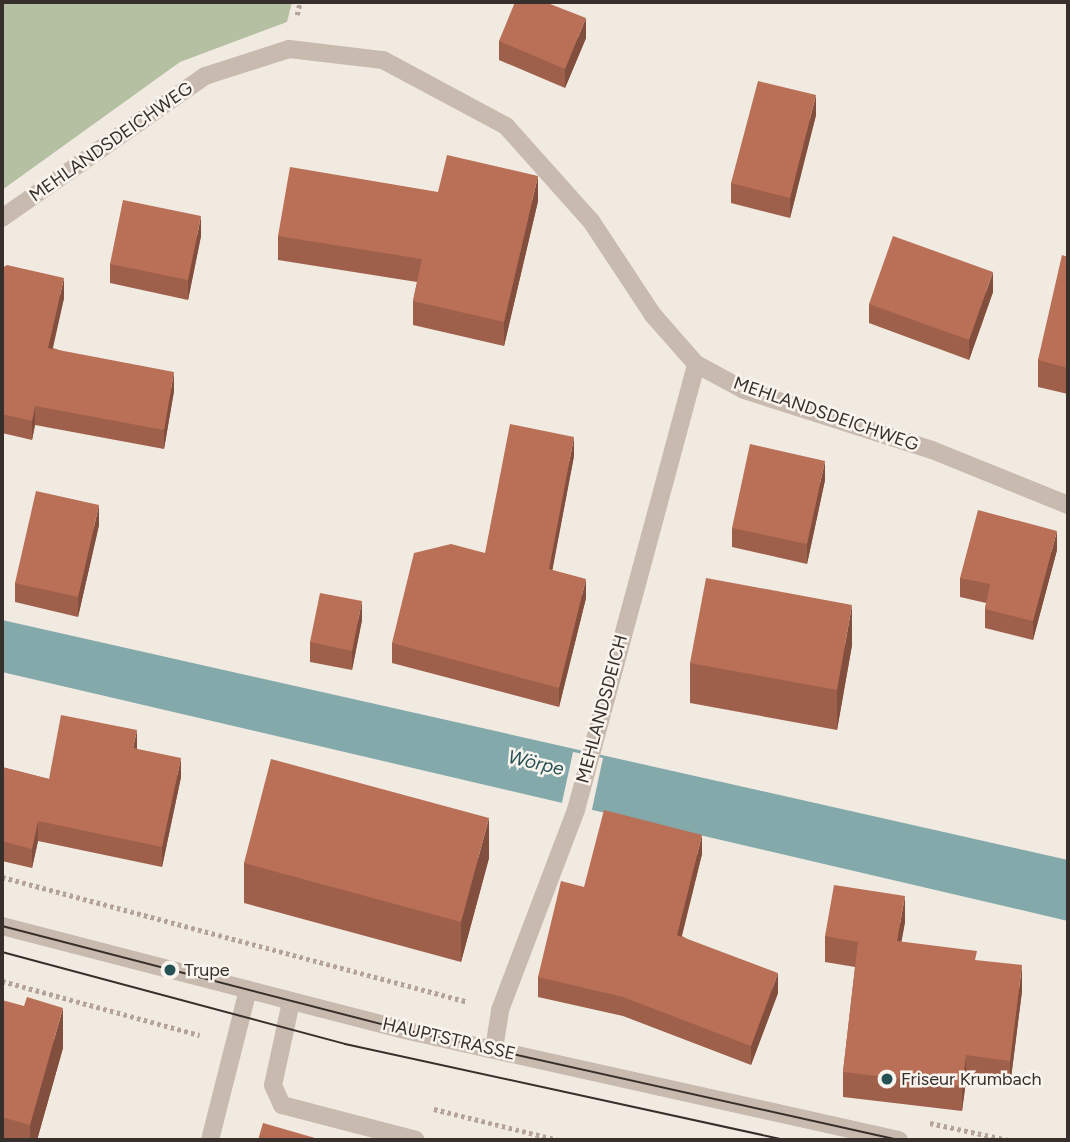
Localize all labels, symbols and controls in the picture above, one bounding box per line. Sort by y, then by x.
street label: MEHLANDSDEICHWEG [25,77,197,207]
street label: MEHLANDSDEICHWEG [731,372,921,456]
street label: MEHLANDSDEICH [572,632,632,786]
water label: Wörpe [506,746,566,780]
place label: Trupe [184,959,230,981]
marker: Trupe [162,962,178,978]
street label: HAUPTSTRASSE [380,1013,518,1065]
place label: Friseur Krumbach [901,1068,1042,1090]
marker: Friseur Krumbach [879,1071,895,1087]

